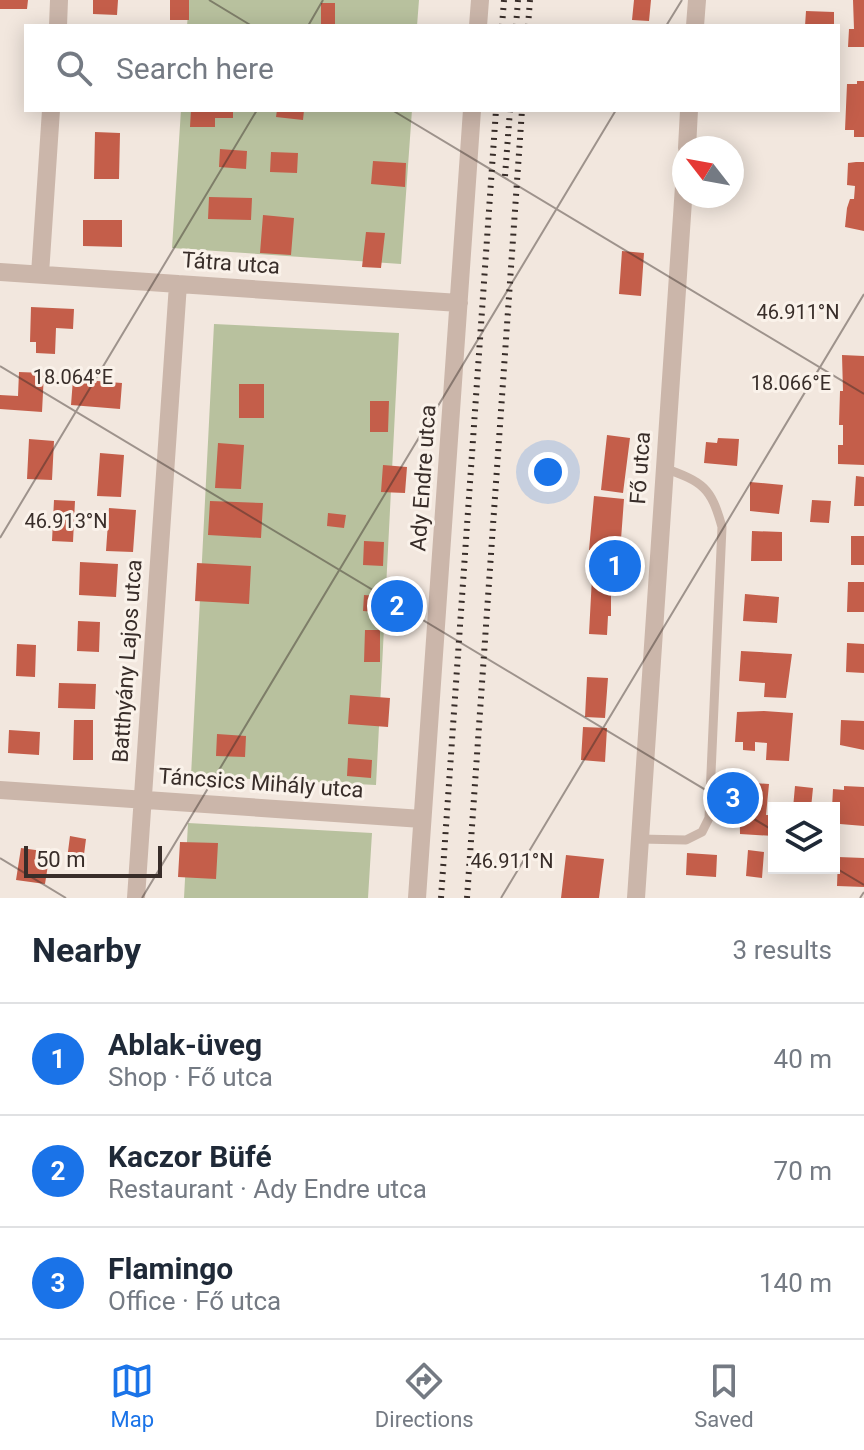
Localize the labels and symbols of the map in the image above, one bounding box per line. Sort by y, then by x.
north arrow [672,136,744,208]
street label: Tátra utca [181,247,281,279]
text: 46.911°N [756,300,840,324]
text: 18.064°E [33,365,113,389]
text: 18.066°E [751,371,831,395]
street label: Ady Endre utca [405,404,441,552]
street label: Fő utca [625,431,655,505]
your location [528,452,568,492]
text: 46.913°N [24,509,108,533]
pin: 1 [589,536,641,596]
street label: Batthyány Lajos utca [107,559,147,763]
pin: 2 [371,576,423,636]
street label: Táncsics Mihály utca [158,763,364,803]
pin: 3 [707,768,759,828]
scale bar [24,842,162,878]
text: 46.911°N [470,849,554,873]

